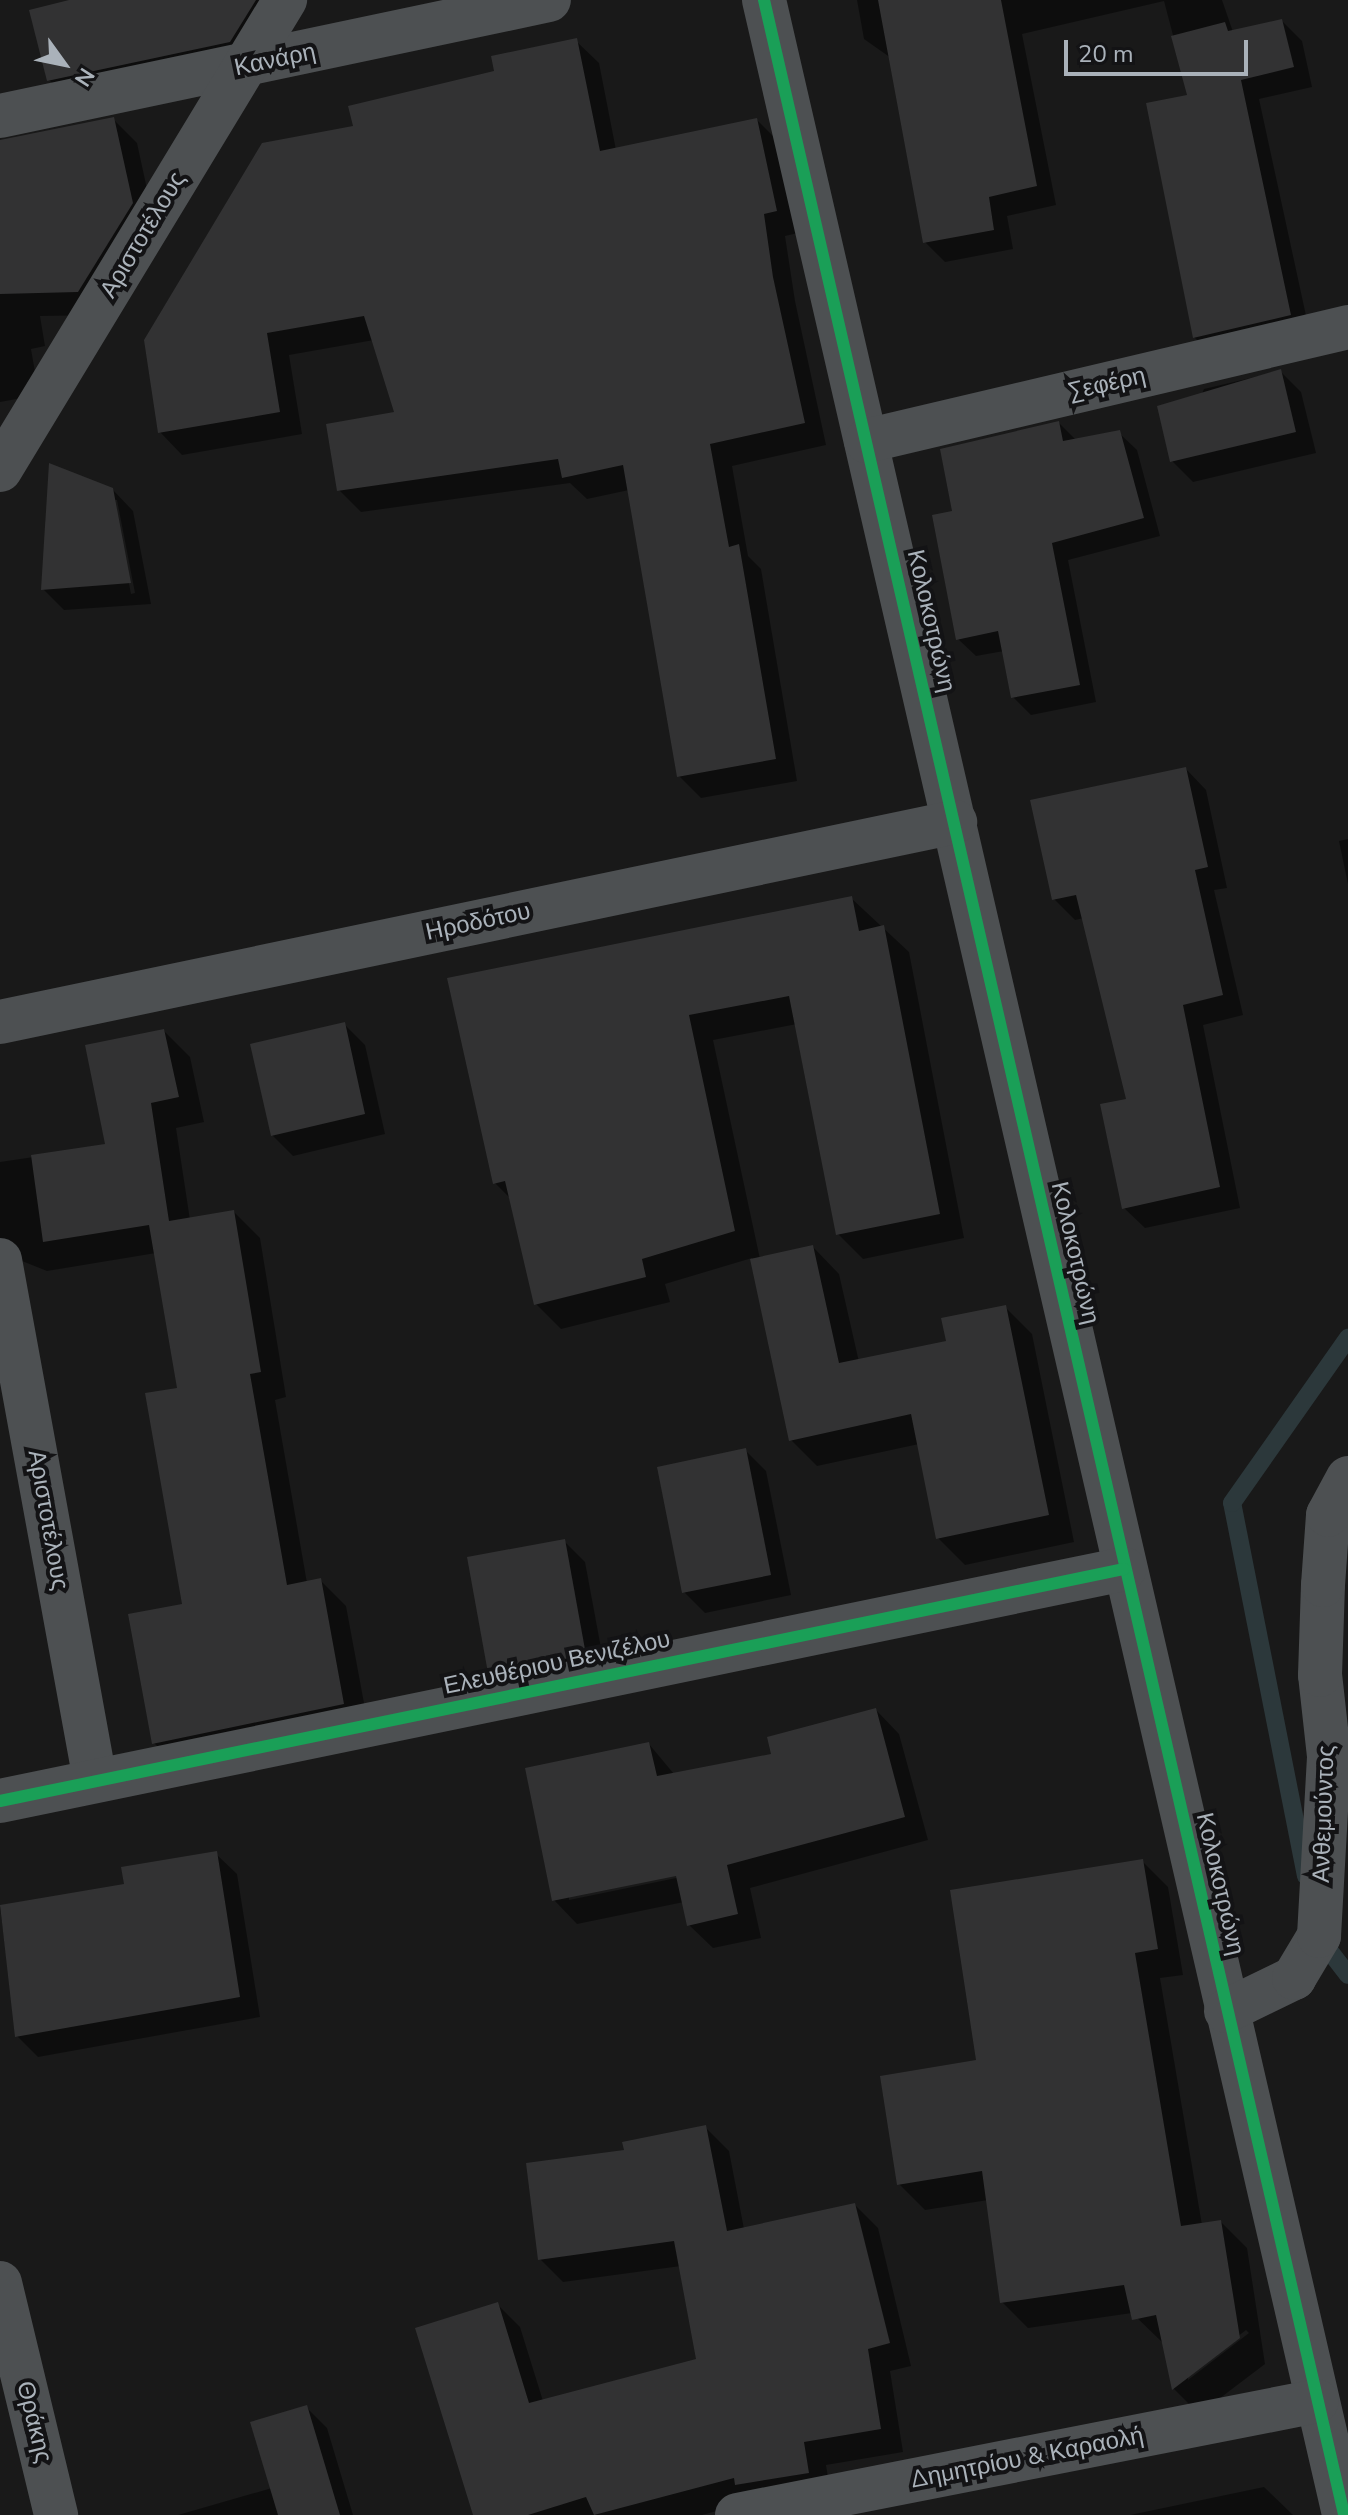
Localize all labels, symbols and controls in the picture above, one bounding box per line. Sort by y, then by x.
north arrow [24,24,104,104]
scale bar [1068,24,1252,74]
street label: Κανάρη [232,37,318,83]
text: 20 m [1078,38,1134,70]
text: N [67,62,101,92]
street label: Αριστοτέλους [94,167,192,303]
street label: Σεφέρη [1066,361,1148,407]
street label: Κολοκοτρώνη [901,547,961,695]
street label: Ηροδότου [423,897,533,947]
street label: Κολοκοτρώνη [1045,1179,1105,1327]
street label: Αριστοτέλους [22,1448,74,1592]
street label: Ελευθέριου Βενιζέλου [441,1625,673,1701]
street label: Ανθεμούντος [1307,1745,1341,1883]
street label: Κολοκοτρώνη [1190,1810,1250,1958]
street label: Θράκης [10,2378,58,2466]
street label: Δημητρίου & Καραολή [908,2421,1146,2495]

